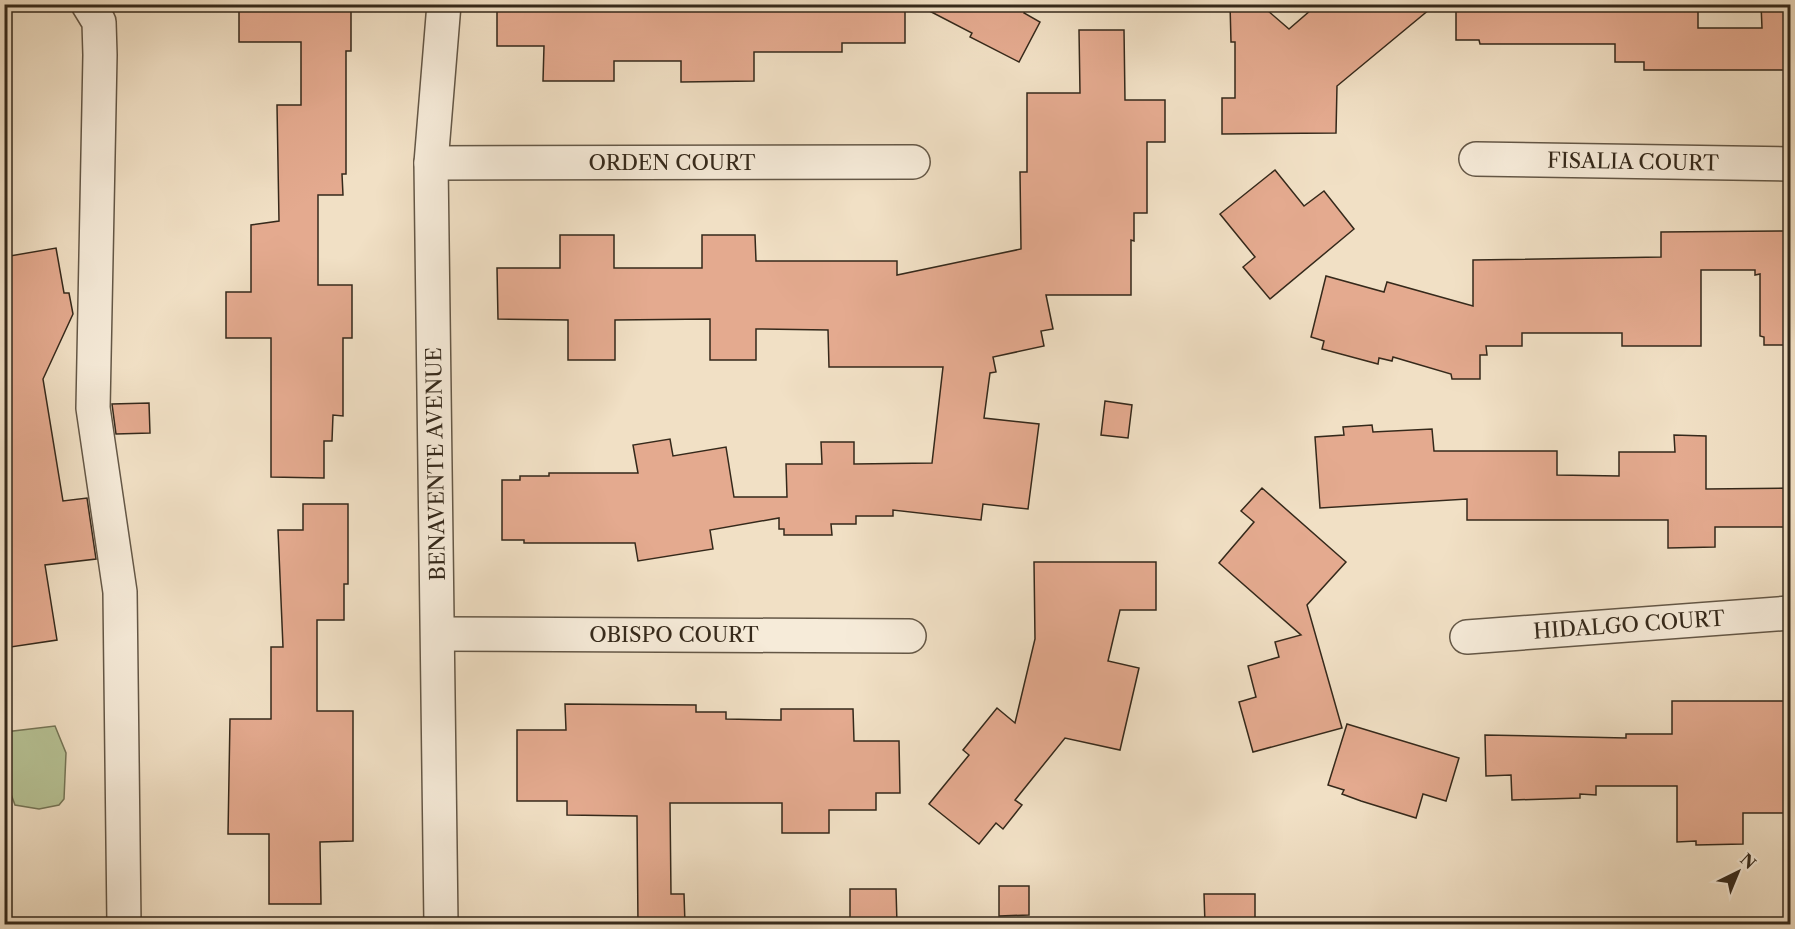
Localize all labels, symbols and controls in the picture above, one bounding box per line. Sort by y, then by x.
street label: FISALIA COURT [1547,148,1719,176]
street label: ORDEN COURT [588,150,756,175]
street label: BENAVENTE AVENUE [421,347,450,581]
street label: HIDALGO COURT [1532,605,1726,644]
street label: OBISPO COURT [589,622,759,647]
north arrow [1708,842,1768,902]
text: N [1736,849,1760,873]

